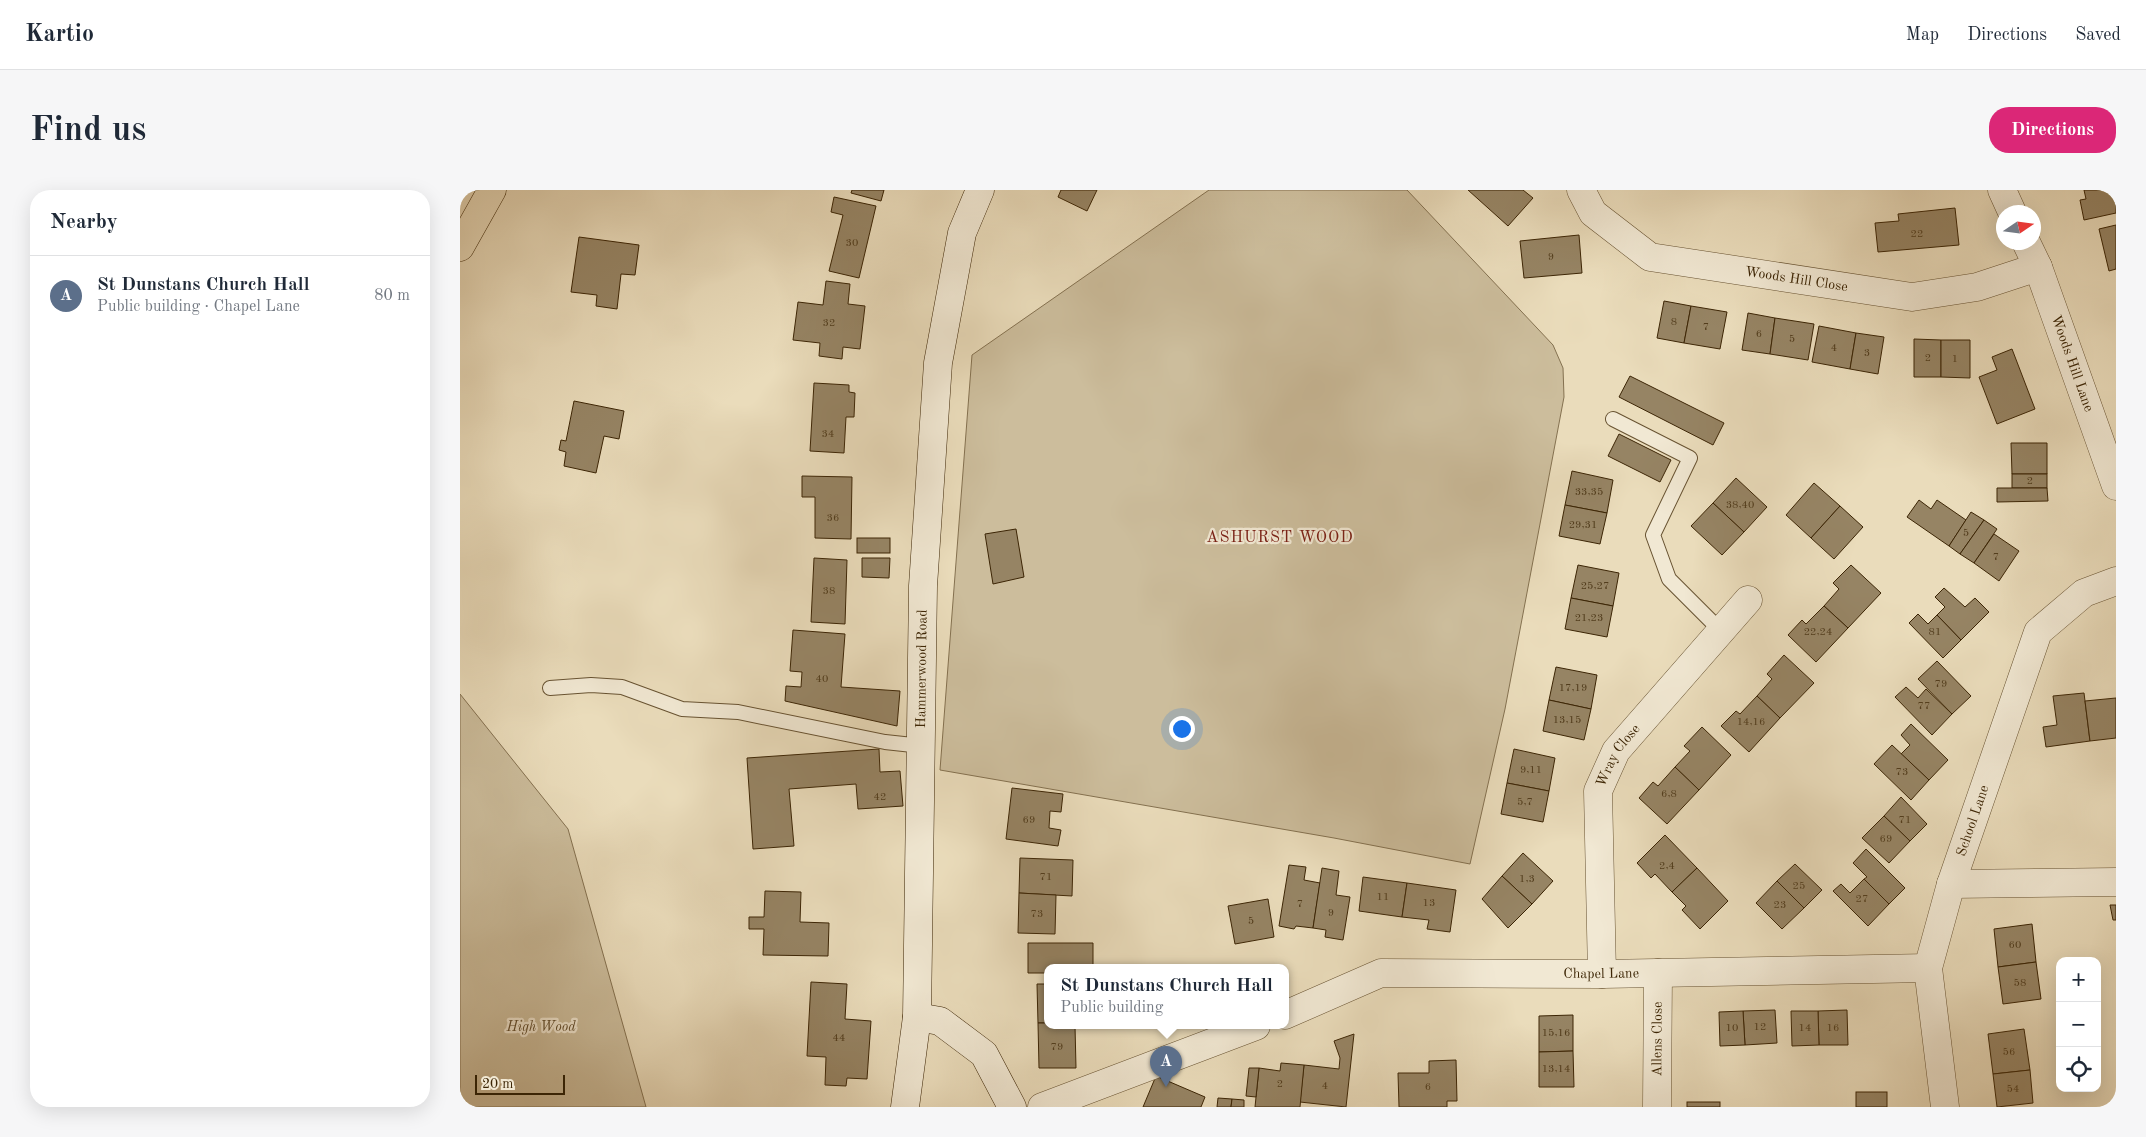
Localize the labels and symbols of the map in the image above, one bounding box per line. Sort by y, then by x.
north arrow [1996,205,2041,250]
house number: 22 [1911,229,1923,240]
house number: 30 [846,238,858,249]
house number: 9 [1548,252,1554,263]
street label: Woods Hill Close [1744,265,1849,294]
street label: Woods Hill Lane [2049,313,2096,413]
house number: 8 [1671,317,1677,328]
house number: 32 [823,318,835,329]
house number: 7 [1703,322,1709,333]
house number: 6 [1756,329,1762,340]
house number: 5 [1789,334,1795,345]
house number: 4 [1831,343,1837,354]
house number: 3 [1864,348,1870,359]
house number: 2 [1925,353,1931,364]
house number: 1 [1952,354,1958,365]
house number: 34 [822,429,834,440]
house number: 2 [2027,476,2033,487]
house number: 33,35 [1575,487,1603,498]
house number: 38,40 [1726,500,1754,511]
house number: 36 [827,513,839,524]
house number: 29,31 [1569,520,1597,531]
house number: 5 [1963,528,1969,539]
district label: ASHURST WOOD [1206,530,1354,546]
house number: 7 [1993,552,1999,563]
house number: 25,27 [1581,581,1609,592]
house number: 38 [823,586,835,597]
street label: Hammerwood Road [914,609,930,728]
house number: 21,23 [1575,613,1603,624]
house number: 22,24 [1804,627,1832,638]
house number: 81 [1929,627,1941,638]
house number: 40 [816,674,828,685]
house number: 79 [1935,679,1947,690]
house number: 17,19 [1559,683,1587,694]
house number: 77 [1918,701,1930,712]
house number: 13,15 [1553,715,1581,726]
your location [1169,716,1195,742]
house number: 14,16 [1737,717,1765,728]
street label: Wray Close [1594,722,1643,789]
house number: 9,11 [1520,765,1542,776]
house number: 73 [1896,767,1908,778]
street label: School Lane [1954,783,1992,858]
house number: 6,8 [1661,789,1677,800]
house number: 42 [874,792,886,803]
house number: 5,7 [1517,797,1533,808]
house number: 69 [1023,815,1035,826]
house number: 71 [1899,815,1911,826]
house number: 69 [1880,834,1892,845]
house number: 2,4 [1659,861,1675,872]
house number: 71 [1040,872,1052,883]
house number: 1,3 [1519,874,1535,885]
house number: 25 [1793,881,1805,892]
house number: 11 [1377,892,1389,903]
house number: 27 [1856,894,1868,905]
house number: 13 [1423,898,1435,909]
house number: 7 [1297,899,1303,910]
house number: 23 [1774,900,1786,911]
house number: 9 [1328,908,1334,919]
house number: 73 [1031,909,1043,920]
house number: 5 [1248,916,1254,927]
house number: 60 [2009,940,2021,951]
street label: Chapel Lane [1563,966,1639,981]
house number: 58 [2014,978,2026,989]
street label: Allens Close [1650,1001,1665,1077]
park label: High Wood [505,1020,576,1035]
house number: 12 [1754,1022,1766,1033]
house number: 10 [1726,1023,1738,1034]
house number: 14 [1799,1023,1811,1034]
house number: 16 [1827,1023,1839,1034]
house number: 15,16 [1542,1028,1570,1039]
house number: 44 [833,1033,845,1044]
house number: 79 [1051,1042,1063,1053]
pin: A [1150,1046,1182,1087]
house number: 56 [2003,1047,2015,1058]
house number: 13,14 [1542,1064,1570,1075]
scale bar [475,1072,565,1095]
house number: 2 [1277,1079,1283,1090]
house number: 4 [1322,1081,1328,1092]
house number: 6 [1425,1082,1431,1093]
house number: 54 [2007,1084,2019,1095]

